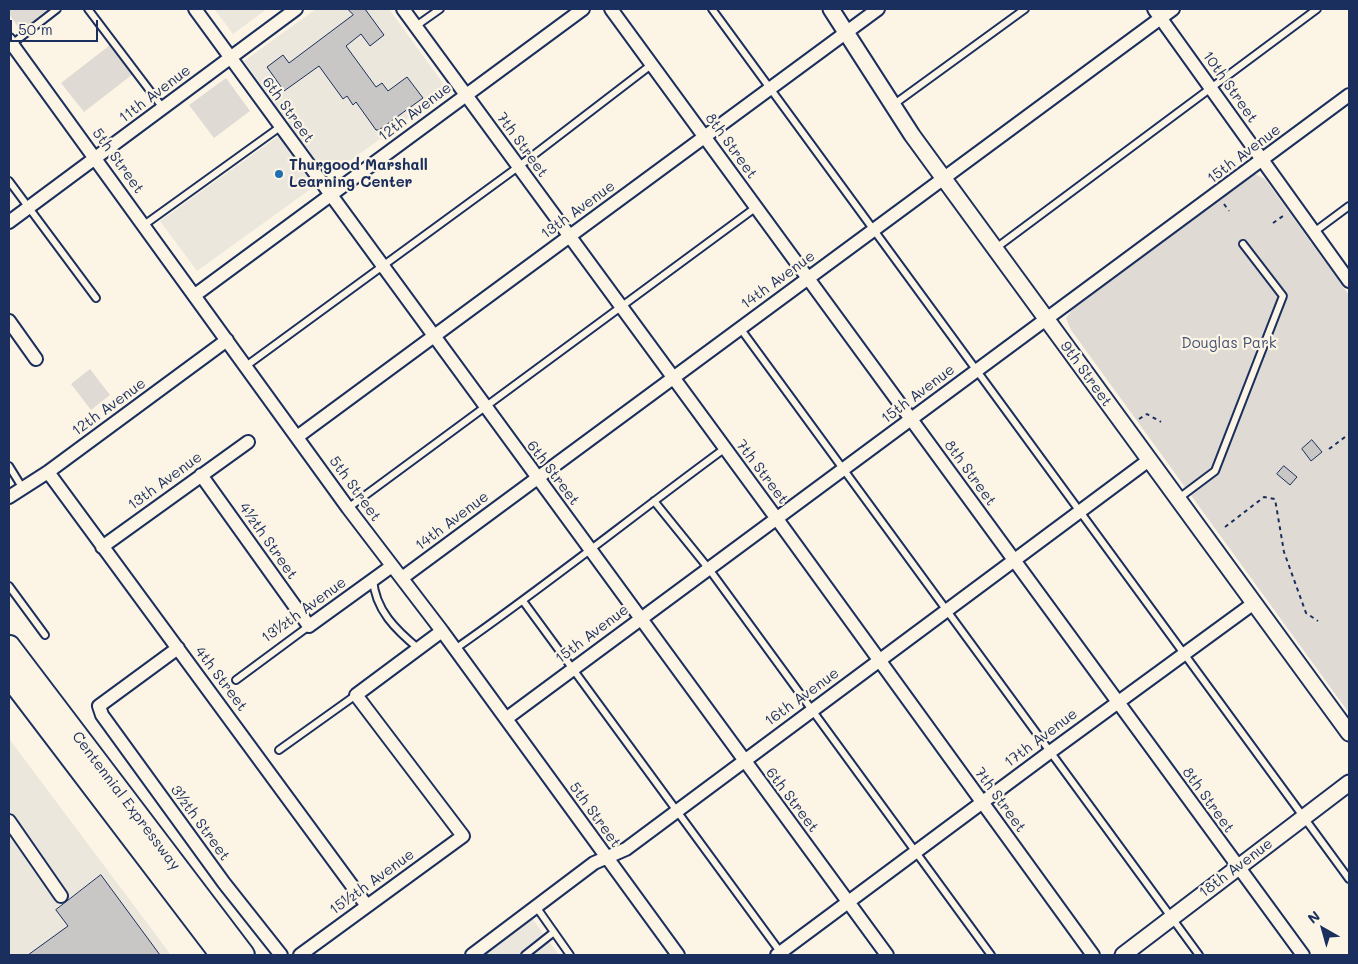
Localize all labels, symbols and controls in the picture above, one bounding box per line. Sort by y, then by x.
scale bar [12,10,100,42]
text: 50 m [18,19,53,39]
street label: 10th Street [1199,48,1261,126]
street label: 11th Avenue [116,61,194,127]
street label: 6th Street [258,74,318,146]
street label: 12th Avenue [375,79,455,145]
street label: 7th Street [492,109,552,181]
street label: 8th Street [701,110,761,182]
street label: 15th Avenue [1204,121,1284,187]
street label: 5th Street [88,125,148,197]
place label: Thurgood Marshall Learning Center [289,156,428,191]
marker: Thurgood Marshall Learning Center [273,168,285,180]
street label: 13th Avenue [537,177,619,243]
street label: 14th Avenue [737,247,819,313]
park label: Douglas Park [1181,334,1277,352]
street label: 9th Street [1056,338,1116,410]
street label: 15th Avenue [878,361,958,427]
street label: 12th Avenue [69,374,149,440]
street label: 7th Street [732,436,792,508]
street label: 6th Street [523,437,583,509]
street label: 8th Street [940,437,1000,509]
street label: 13th Avenue [124,448,206,514]
street label: 5th Street [325,453,385,525]
street label: 14th Avenue [412,488,492,554]
street label: 4½th Street [235,499,301,583]
street label: 13½th Avenue [258,573,350,647]
street label: 15th Avenue [552,601,632,667]
street label: 4th Street [191,643,251,715]
street label: 16th Avenue [761,664,843,730]
street label: 17th Avenue [1001,705,1081,771]
street label: Centennial Expressway [68,728,184,874]
street label: 6th Street [762,764,822,836]
street label: 7th Street [970,764,1030,836]
street label: 8th Street [1178,764,1238,836]
street label: 5th Street [565,779,625,851]
street label: 3½th Street [166,781,234,865]
street label: 18th Avenue [1196,834,1276,902]
street label: 15½th Avenue [326,845,418,919]
north arrow [1298,904,1348,954]
text: N [1303,906,1323,928]

